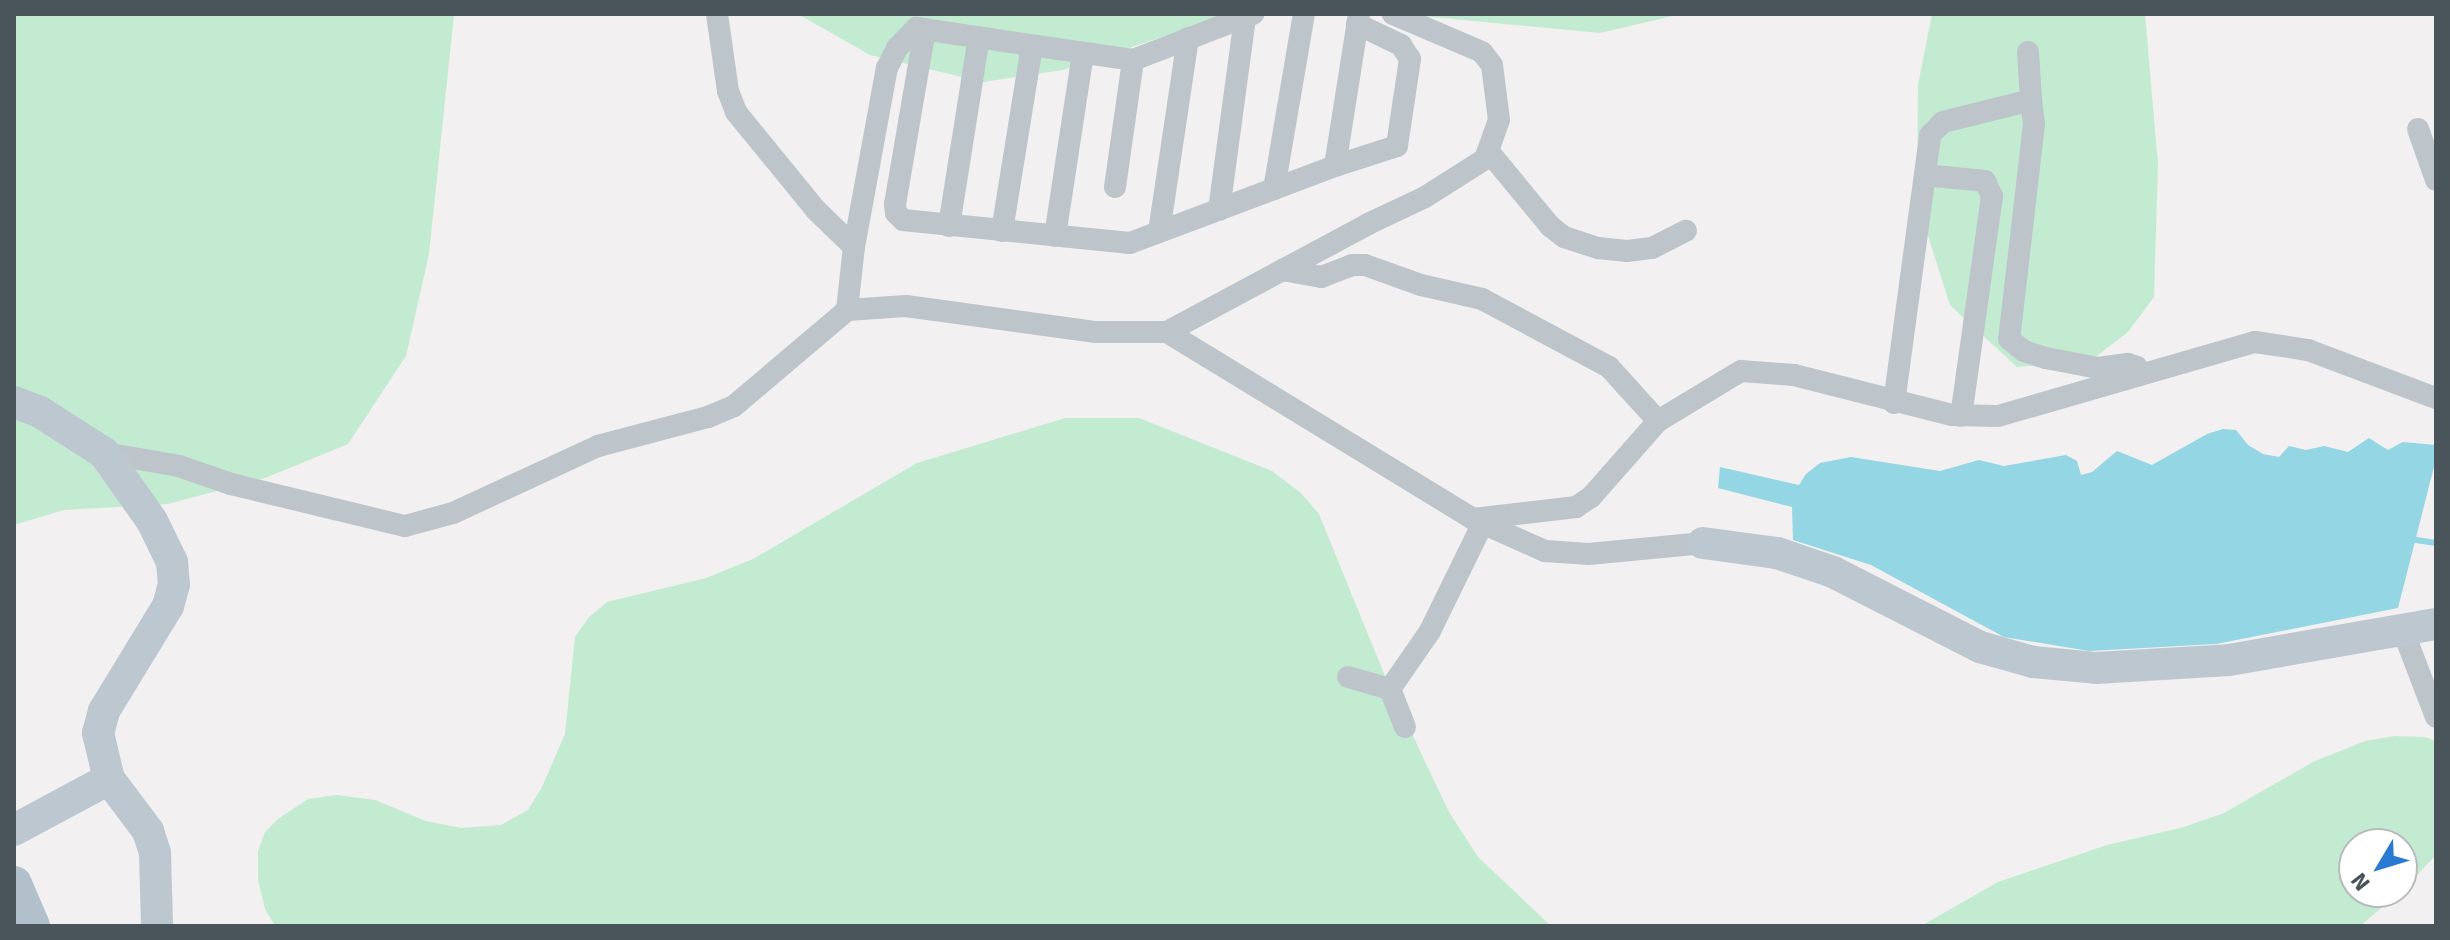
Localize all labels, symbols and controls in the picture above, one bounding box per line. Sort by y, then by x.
north arrow [2338,828,2418,908]
text: N [2345,868,2376,896]

